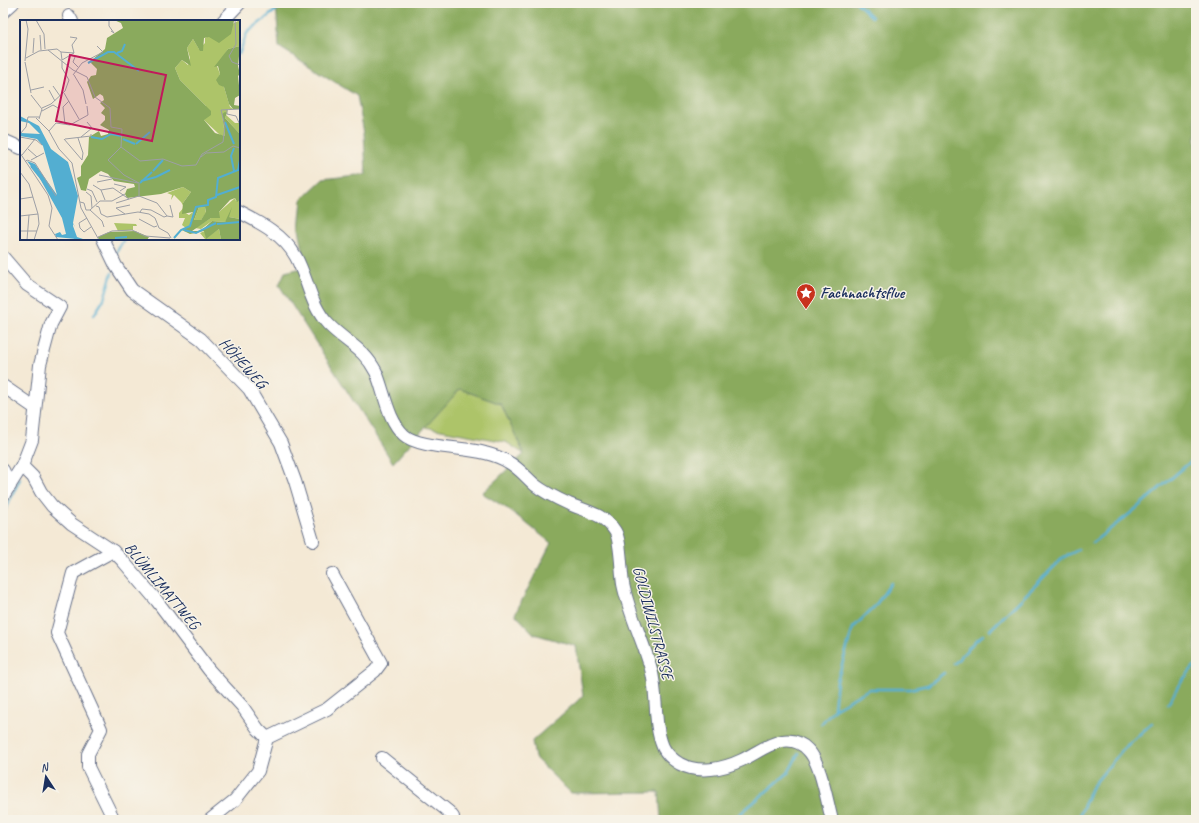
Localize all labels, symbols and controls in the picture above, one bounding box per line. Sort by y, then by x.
inset map [20,20,240,240]
place icon: Fachnachtsflue [795,282,817,310]
place label: Fachnachtsflue [820,283,906,303]
street label: HÖHEWEG [215,333,273,394]
street label: BLÜMLIMATTWEG [120,538,206,635]
street label: GOLDIWILSTRASSE [628,564,678,684]
north arrow [26,757,66,797]
text: N [39,759,51,775]

